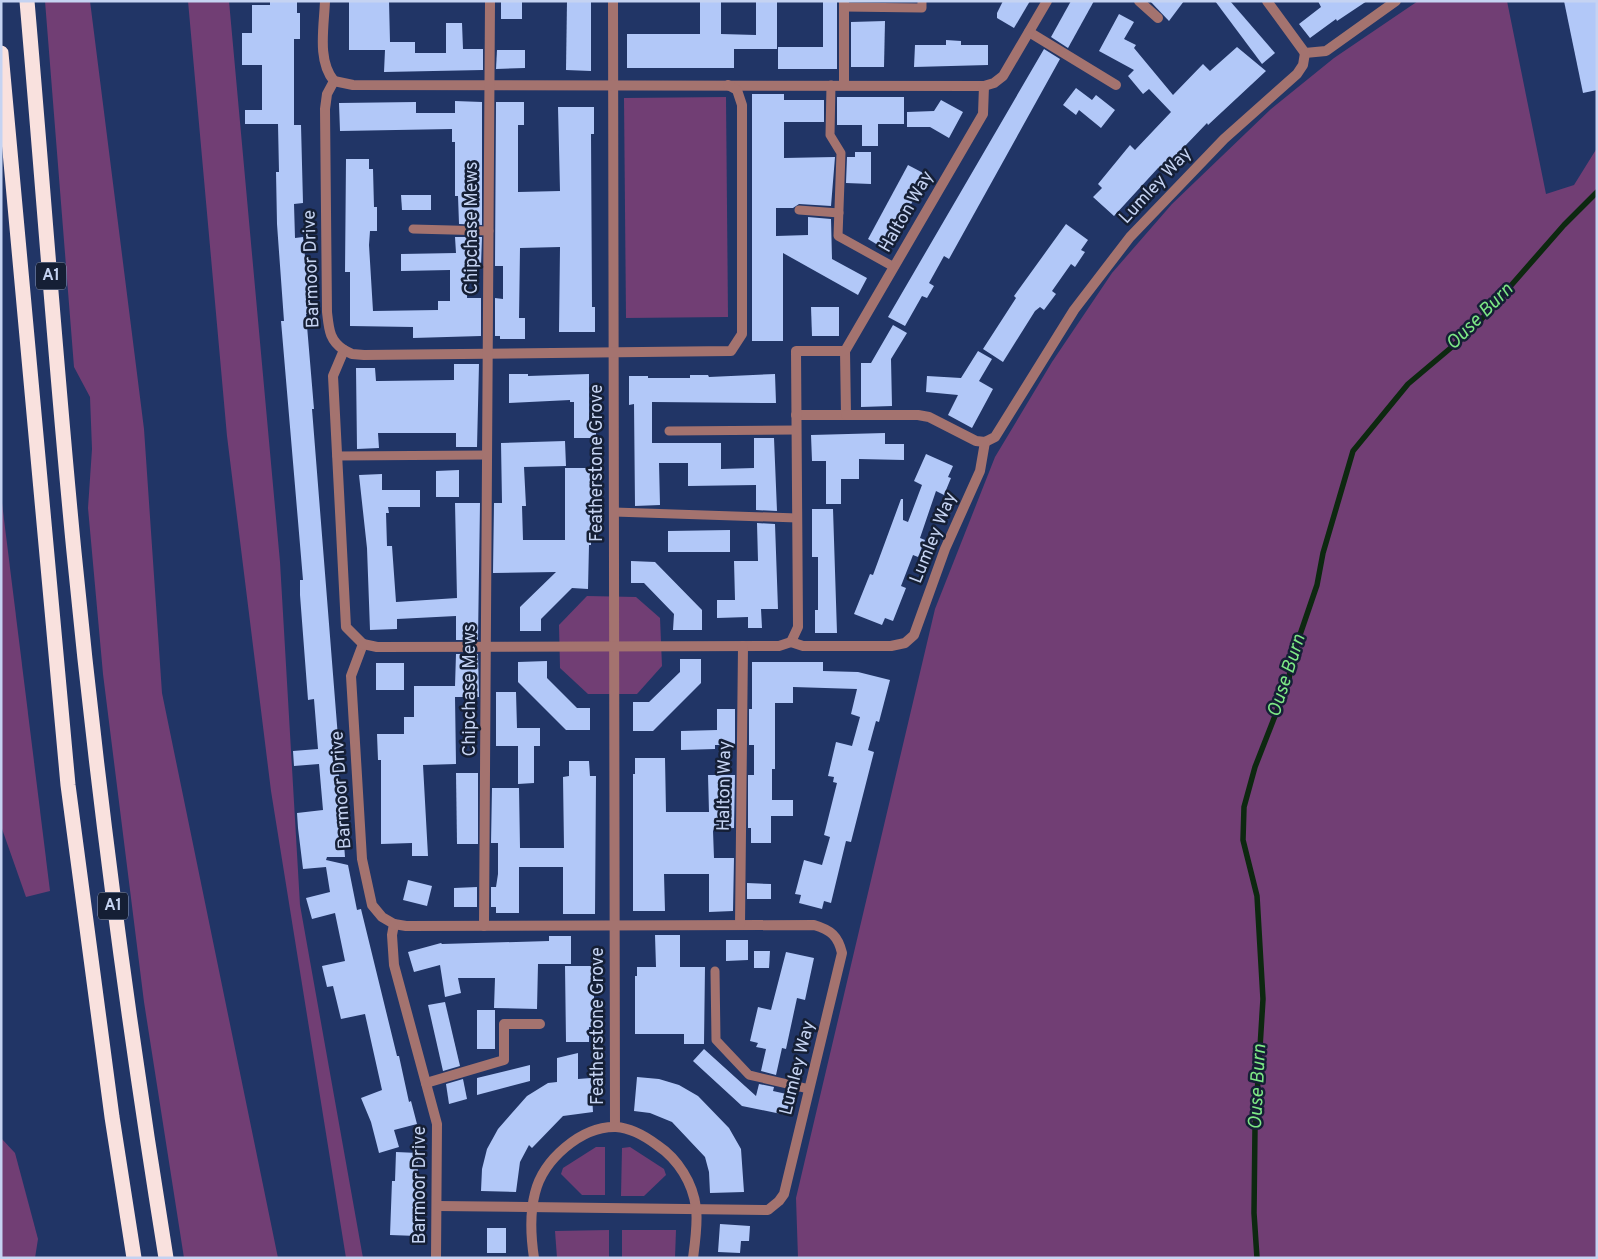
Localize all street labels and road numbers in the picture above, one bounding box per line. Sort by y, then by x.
street label: Lumley Way [1115,143,1197,229]
street label: Chipchase Mews [461,162,484,294]
street label: Halton Way [874,167,940,257]
street label: Barmoor Drive [298,210,326,328]
road number: A1 [36,262,66,290]
street label: Featherstone Grove [586,384,609,542]
street label: Lumley Way [905,489,963,587]
street label: Chipchase Mews [459,624,482,756]
street label: Barmoor Drive [326,730,358,850]
street label: Halton Way [713,741,737,831]
road number: A1 [98,892,128,919]
street label: Featherstone Grove [587,947,610,1105]
street label: Lumley Way [775,1018,821,1118]
street label: Barmoor Drive [409,1126,432,1244]

